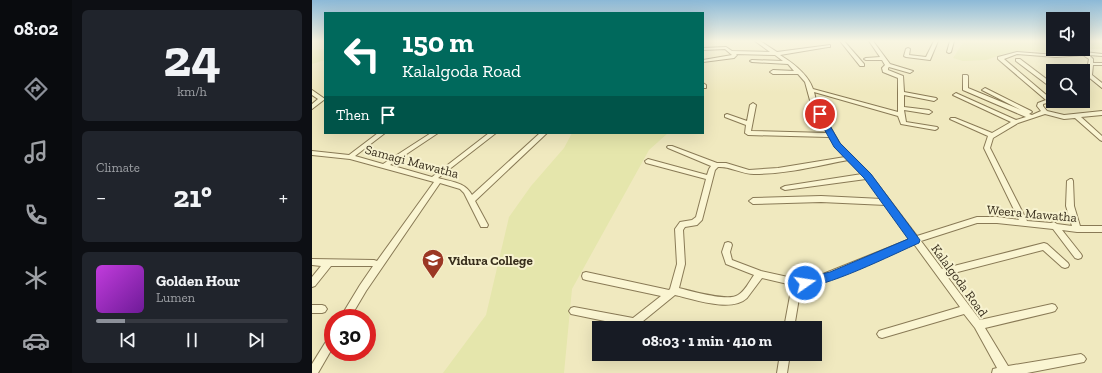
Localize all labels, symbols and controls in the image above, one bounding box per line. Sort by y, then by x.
map controls [1046,12,1090,108]
button: sound [1046,12,1090,56]
text: 08:02 [14,18,58,40]
text: 150 m [402,26,474,59]
text: 24 [163,27,221,89]
icon: left [336,28,388,80]
text: Kalalgoda Road [402,60,521,82]
button: search [1046,64,1090,108]
icon: directions [22,75,50,103]
text: km/h [177,84,207,99]
pin [803,97,837,131]
icon: arrive [809,103,831,125]
icon: arrive [377,104,399,126]
text: Then [336,106,369,124]
icon: music [22,138,50,166]
street label: Samagi Mawatha [363,142,461,181]
text: Climate [96,160,140,175]
text: 21° [173,179,212,215]
text: − [96,184,106,211]
text: + [279,184,288,211]
icon: phone [22,201,50,229]
street label: Weera Mawatha [986,202,1078,225]
street label: Kalalgoda Road [928,241,991,319]
school or university icon: Vidura College [420,247,446,280]
place label: Vidura College [448,253,533,268]
position arrow [784,262,826,304]
icon: climate [22,264,50,292]
text: Golden Hour [156,272,240,290]
text: Lumen [156,290,195,305]
speed limit sign: 30 [324,309,376,361]
icon: car [22,327,50,355]
icon: previous [117,329,139,351]
icon: pause [181,329,203,351]
icon: next [245,329,267,351]
text: 08:03 · 1 min · 410 m [642,332,772,350]

